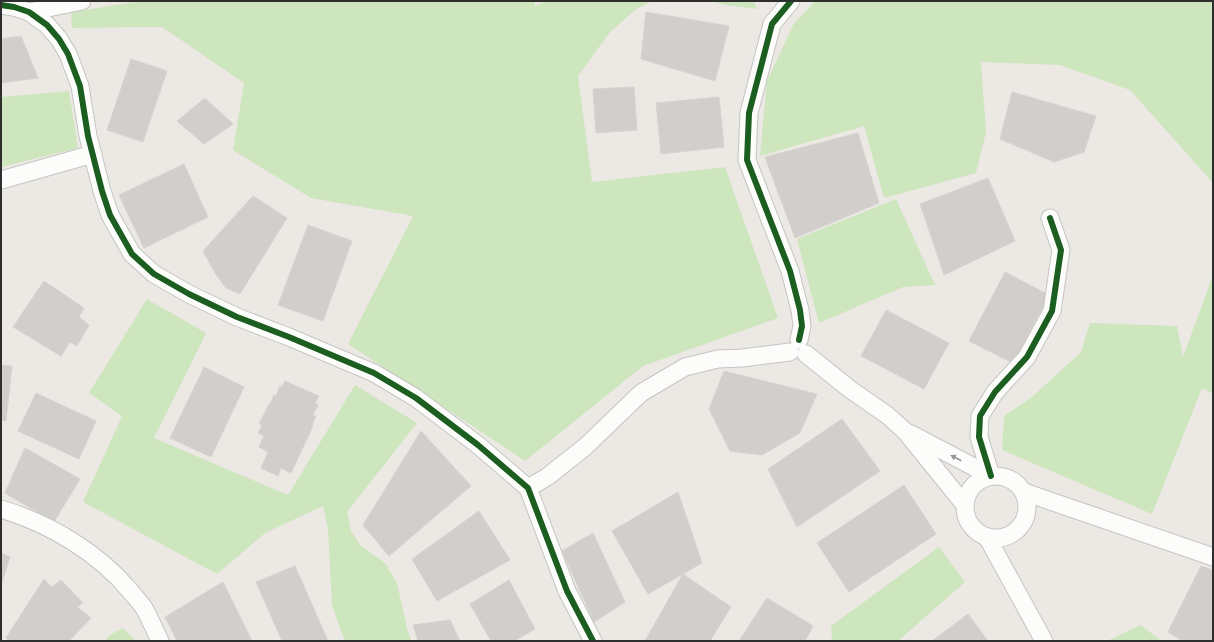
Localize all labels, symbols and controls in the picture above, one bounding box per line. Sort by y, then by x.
one-way arrow [951,454,962,461]

